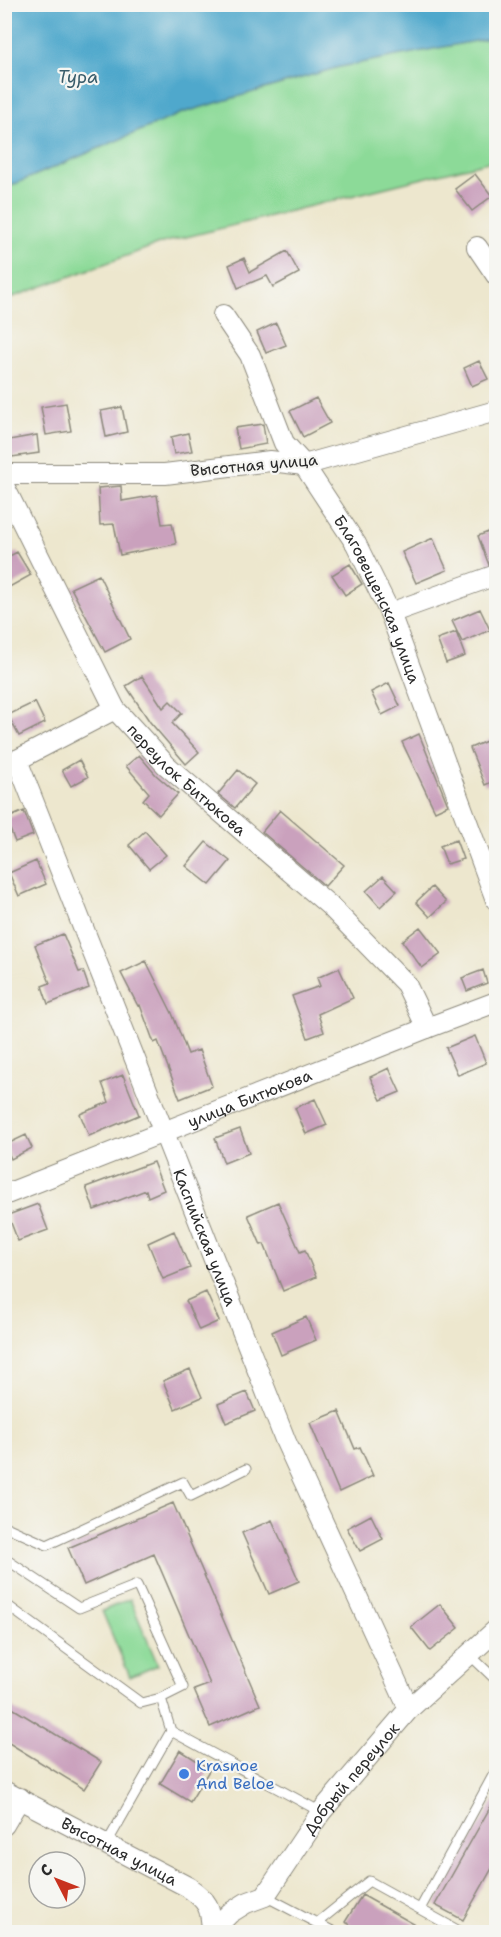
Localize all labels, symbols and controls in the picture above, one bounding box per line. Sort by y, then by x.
water label: Тура [58,65,98,89]
street label: Высотная улица [189,449,319,481]
street label: Благовещенская улица [329,511,426,686]
street label: переулок Битюкова [123,719,251,840]
street label: улица Битюкова [184,1064,315,1132]
street label: Каспийская улица [169,1166,242,1309]
street label: Добрый переулок [298,1717,404,1839]
place label: Krasnoe And Beloe [196,1755,274,1794]
marker: Krasnoe And Beloe [177,1767,191,1781]
street label: Высотная улица [58,1812,181,1890]
north arrow [27,1850,87,1910]
text: С [35,1859,57,1881]

